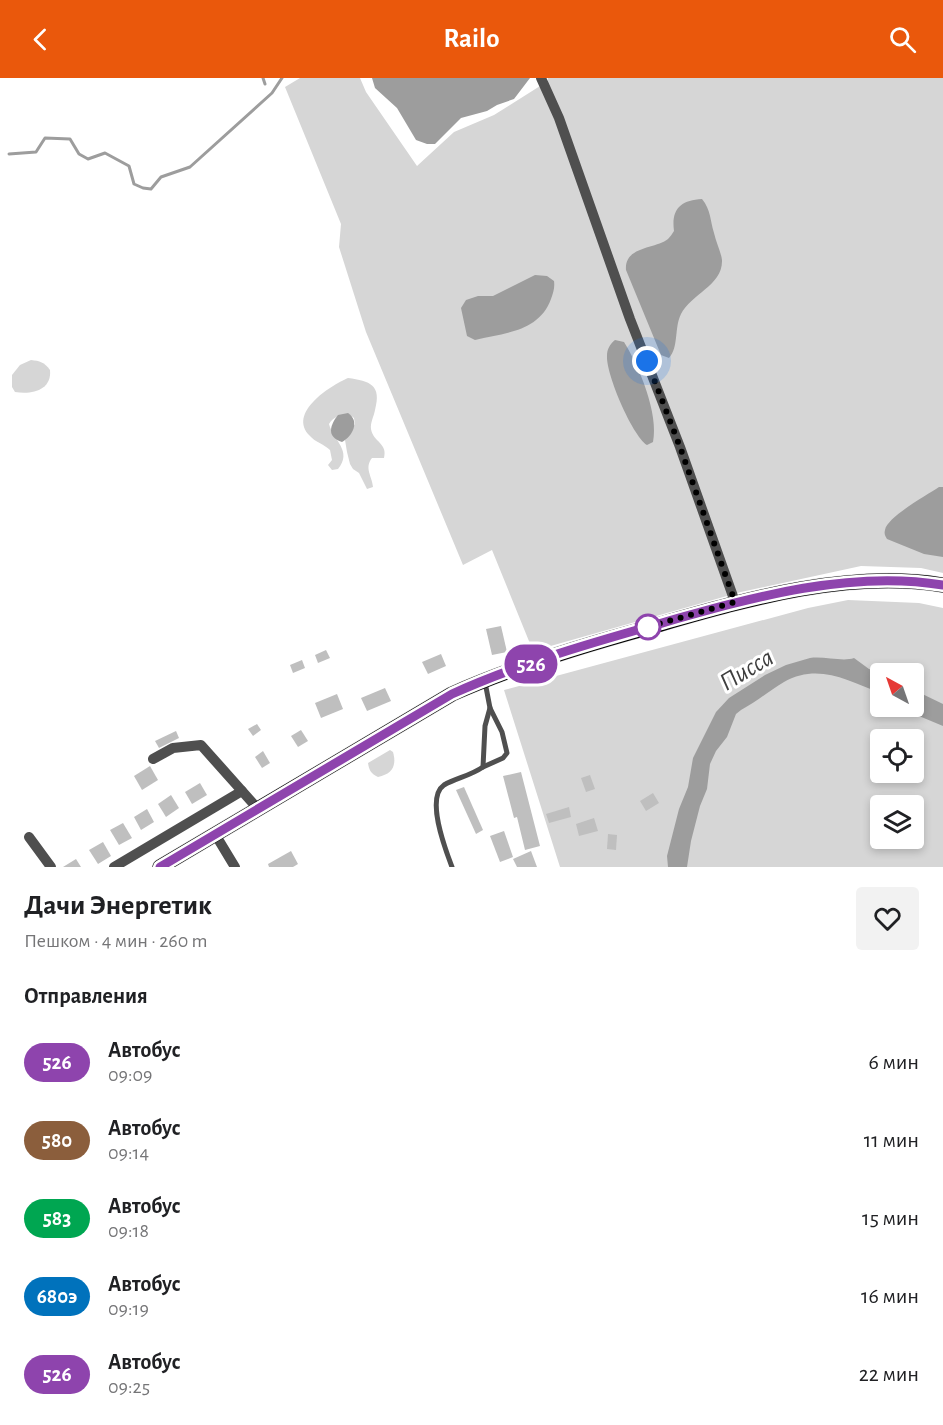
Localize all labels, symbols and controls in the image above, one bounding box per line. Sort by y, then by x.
icon: back [24,23,57,56]
icon: search [886,23,919,56]
text: Railo [443,25,500,52]
your location [632,346,662,376]
unlabelled marker [635,614,661,640]
line badge: 526 [496,644,566,684]
water label: Писса [715,644,778,696]
text: 526 [516,654,546,675]
north arrow [870,663,924,717]
map controls [870,663,924,849]
button: locate [870,729,924,783]
button: layers [870,795,924,849]
button: heart [856,887,919,950]
text: Дачи Энергетик [24,892,212,920]
text: Пешком · 4 мин · 260 m [24,931,208,951]
text: Отправления [24,985,148,1007]
text: Автобус [108,1039,181,1061]
text: 6 мин [868,1051,919,1073]
text: 526 [42,1052,72,1073]
text: 09:09 [108,1065,153,1085]
text: Автобус [108,1117,181,1139]
text: 11 мин [864,1129,919,1151]
text: 580 [42,1130,72,1151]
text: 09:14 [108,1143,149,1163]
text: Автобус [108,1195,181,1217]
text: 15 мин [862,1207,919,1229]
text: 583 [43,1208,71,1229]
text: 09:18 [108,1221,149,1241]
text: Автобус [108,1273,181,1295]
text: 16 мин [861,1285,919,1307]
text: 680э [37,1286,77,1307]
text: 09:19 [108,1299,149,1319]
text: Автобус [108,1351,181,1373]
text: 22 мин [859,1363,919,1385]
text: 526 [42,1364,72,1385]
text: 09:25 [108,1377,150,1397]

